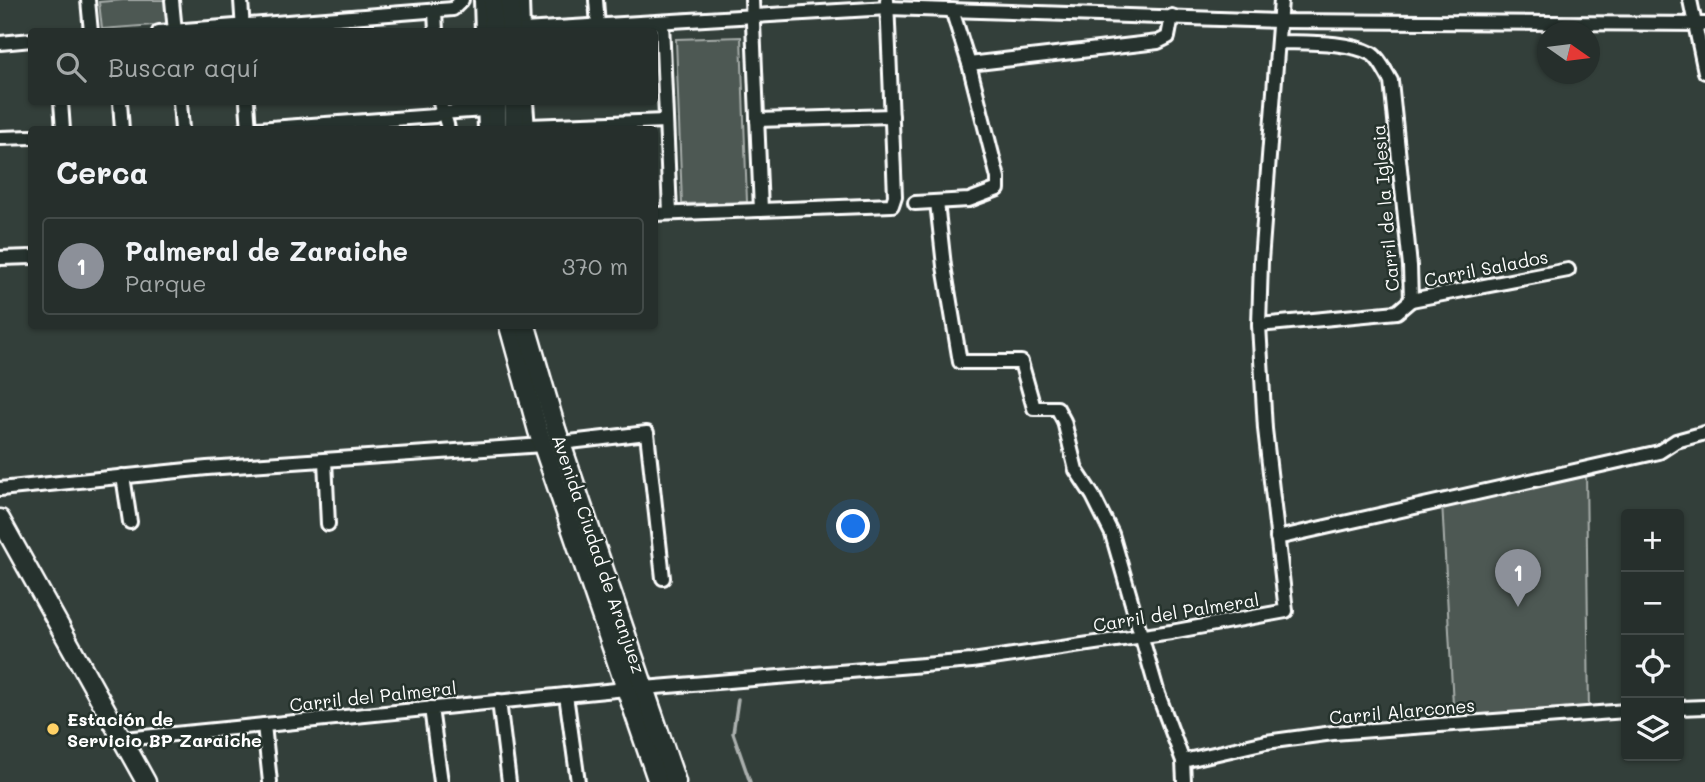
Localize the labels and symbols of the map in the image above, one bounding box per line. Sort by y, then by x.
north arrow [1537,21,1600,84]
street label: Carril de la Iglesia [1366,124,1404,292]
street label: Carril Salados [1422,244,1550,292]
street label: Avenida Ciudad de Aranjuez [547,431,651,677]
your location [836,509,870,543]
pin: 1 [1495,549,1541,607]
street label: Carril del Palmeral [1091,587,1261,637]
street label: Carril del Palmeral [288,675,458,717]
street label: Carril Alarcones [1328,693,1476,729]
place label: Estación de Servicio BP Zaraiche [67,707,262,752]
marker: Estación de Servicio BP Zaraiche [45,721,61,737]

